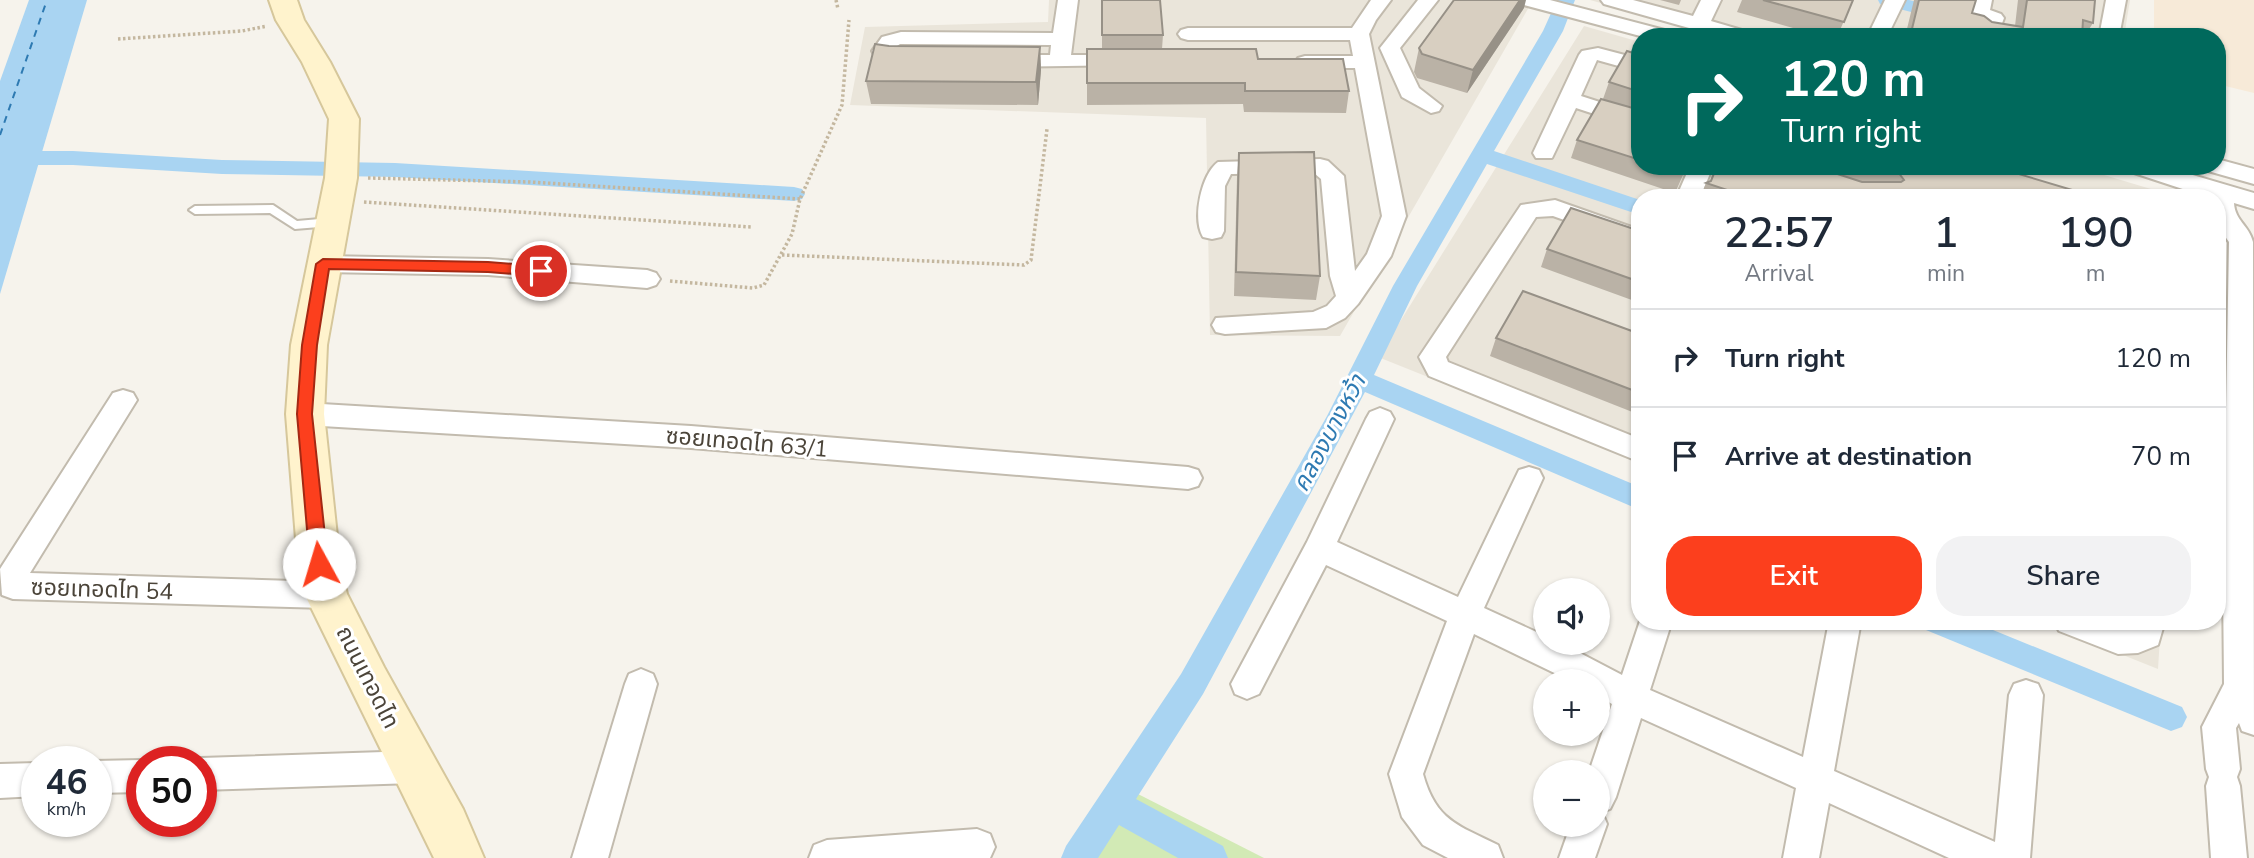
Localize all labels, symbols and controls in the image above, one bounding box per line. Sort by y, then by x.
text: 120 m [1781,46,1925,113]
icon: right [1666,56,1757,147]
text: Turn right [1781,110,1921,153]
text: 22:57 [1724,205,1834,262]
text: 1 [1933,205,1959,262]
text: 190 [2058,205,2133,262]
pin [511,241,571,301]
icon: arrive [522,252,560,290]
text: Arrival [1744,258,1814,289]
text: min [1927,258,1965,289]
text: m [2086,258,2105,289]
icon: right [1666,339,1704,377]
text: Turn right [1725,341,1844,376]
text: 120 m [2115,341,2191,376]
water label: คลองบางหว้า [1285,368,1374,497]
street label: ซอยเทอดไท 63/1 [665,420,829,465]
icon: arrive [1666,437,1704,475]
text: Arrive at destination [1725,439,1972,474]
text: 70 m [2131,439,2191,474]
position arrow [282,527,356,601]
button: Exit [1666,536,1922,616]
button: Share [1936,536,2191,616]
street label: ซอยเทอดไท 54 [30,572,174,607]
map controls [1533,578,1610,837]
button: sound [1533,578,1610,655]
street label: ถนนเทอดไท [328,621,407,734]
button: + [1533,669,1610,746]
speed limit sign: 50 [126,746,217,837]
text: 46 [45,759,88,806]
button: − [1533,760,1610,837]
text: km/h [47,797,86,821]

